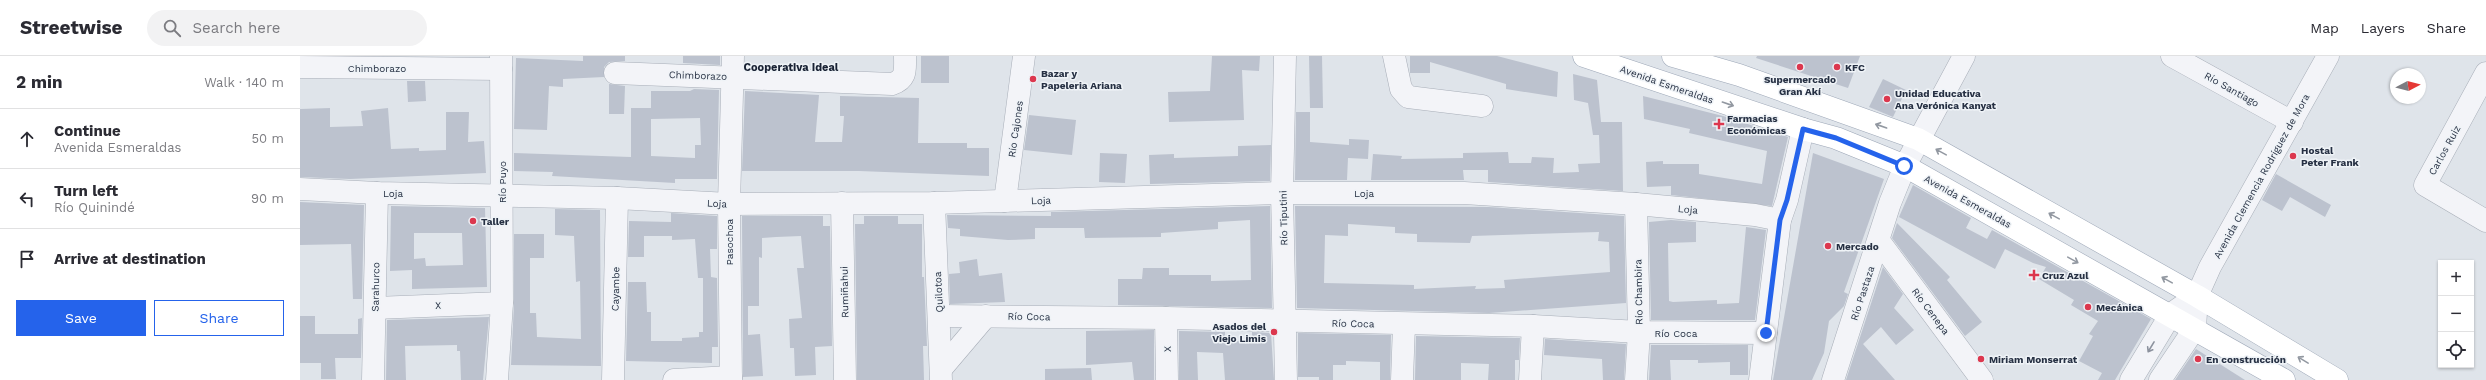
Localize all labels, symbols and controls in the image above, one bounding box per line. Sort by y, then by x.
search box [147,10,427,46]
text: Streetwise [20,16,123,39]
icon: search [161,17,183,39]
text: Search here [193,19,280,37]
text: Map [2310,20,2339,36]
text: Layers [2361,20,2405,36]
text: Share [2427,20,2466,36]
district label: Cooperativa Ideal [744,61,839,74]
marker: Supermercado Gran Akí [1795,62,1805,72]
marker: KFC [1832,62,1842,72]
place label: KFC [1845,62,1865,73]
street label: Chimborazo [348,63,406,74]
street label: Avenida Esmeraldas [1619,63,1715,106]
place label: Bazar y Papeleria Ariana [1041,68,1122,91]
north arrow [2390,68,2426,104]
street label: Chimborazo [669,69,727,82]
street label: Río Santiago [2203,70,2261,109]
text: 2 min [16,72,62,92]
marker: Bazar y Papeleria Ariana [1028,74,1038,84]
place label: Supermercado Gran Akí [1764,74,1836,97]
text: Walk · 140 m [204,75,284,90]
place label: Unidad Educativa Ana Verónica Kanyat [1895,88,1997,111]
street label: Avenida Clemencia Rodríguez de Mora [2211,92,2312,260]
marker: Unidad Educativa Ana Verónica Kanyat [1882,94,1892,104]
street label: Río Cajones [1006,100,1025,158]
one-way arrow [1721,101,1734,108]
place label: Farmacias Económicas [1727,113,1787,136]
marker: Farmacias Económicas [1714,119,1724,129]
text: Continue [54,122,121,140]
one-way arrow [1875,122,1888,129]
street label: Carlos Ruiz [2426,123,2463,177]
icon: ahead [16,128,38,150]
text: 50 m [252,131,284,146]
text: Avenida Esmeraldas [54,140,181,155]
place label: Hostal Peter Frank [2301,145,2360,168]
one-way arrow [1935,147,1947,155]
marker: Hostal Peter Frank [2288,151,2298,161]
route start [1895,157,1913,175]
street label: Río Puyo [497,161,508,203]
street label: Avenida Esmeraldas [1922,173,2013,230]
text: Turn left [54,182,118,200]
icon: left [16,188,38,210]
street label: Loja [383,188,403,199]
street label: Loja [1354,188,1374,199]
street label: Río Tiputini [1278,190,1289,246]
text: 90 m [251,191,284,206]
street label: Loja [1031,195,1052,206]
street label: Loja [707,197,728,210]
text: Río Quinindé [54,200,135,215]
street label: Loja [1677,203,1699,216]
one-way arrow [2048,211,2060,219]
marker: Taller [468,216,478,226]
place label: Taller [481,216,510,227]
street label: Pasochoa [724,218,735,265]
marker: Mercado [1823,241,1833,251]
place label: Mercado [1836,241,1879,252]
icon: arrive [16,248,38,270]
text: Arrive at destination [54,250,206,268]
one-way arrow [2067,256,2079,264]
street label: Río Chambira [1632,259,1645,325]
map controls [2438,260,2474,368]
button: + [2438,260,2474,296]
street label: Sarahurco [370,262,381,312]
street label: Río Pastaza [1849,264,1877,322]
street label: Cayambe [610,266,621,311]
street label: Rumiñahui [839,266,850,318]
marker: Cruz Azul [2029,270,2039,280]
place label: Cruz Azul [2042,270,2089,281]
street label: Quilotoa [932,271,945,313]
one-way arrow [2161,275,2173,283]
street label: Río Cenepa [1910,286,1952,337]
button: − [2438,296,2474,332]
button: Save [16,300,146,336]
button: Share [154,300,284,336]
street label: X [435,300,441,311]
marker: Mecánica [2083,302,2093,312]
place label: Mecánica [2096,302,2143,313]
street label: Río Coca [1008,311,1051,322]
street label: Río Coca [1332,318,1375,329]
place label: Asados del Viejo Limis [1212,321,1267,344]
route end [1757,324,1775,342]
marker: Asados del Viejo Limis [1269,327,1279,337]
street label: Río Coca [1655,328,1698,339]
button: locate [2438,332,2474,368]
one-way arrow [2147,341,2155,352]
street label: X [1162,346,1173,352]
marker: Miriam Monserrat [1976,354,1986,364]
place label: Miriam Monserrat [1989,354,2078,365]
marker: En construcción [2193,354,2203,364]
place label: En construcción [2206,354,2286,365]
one-way arrow [2298,356,2309,364]

